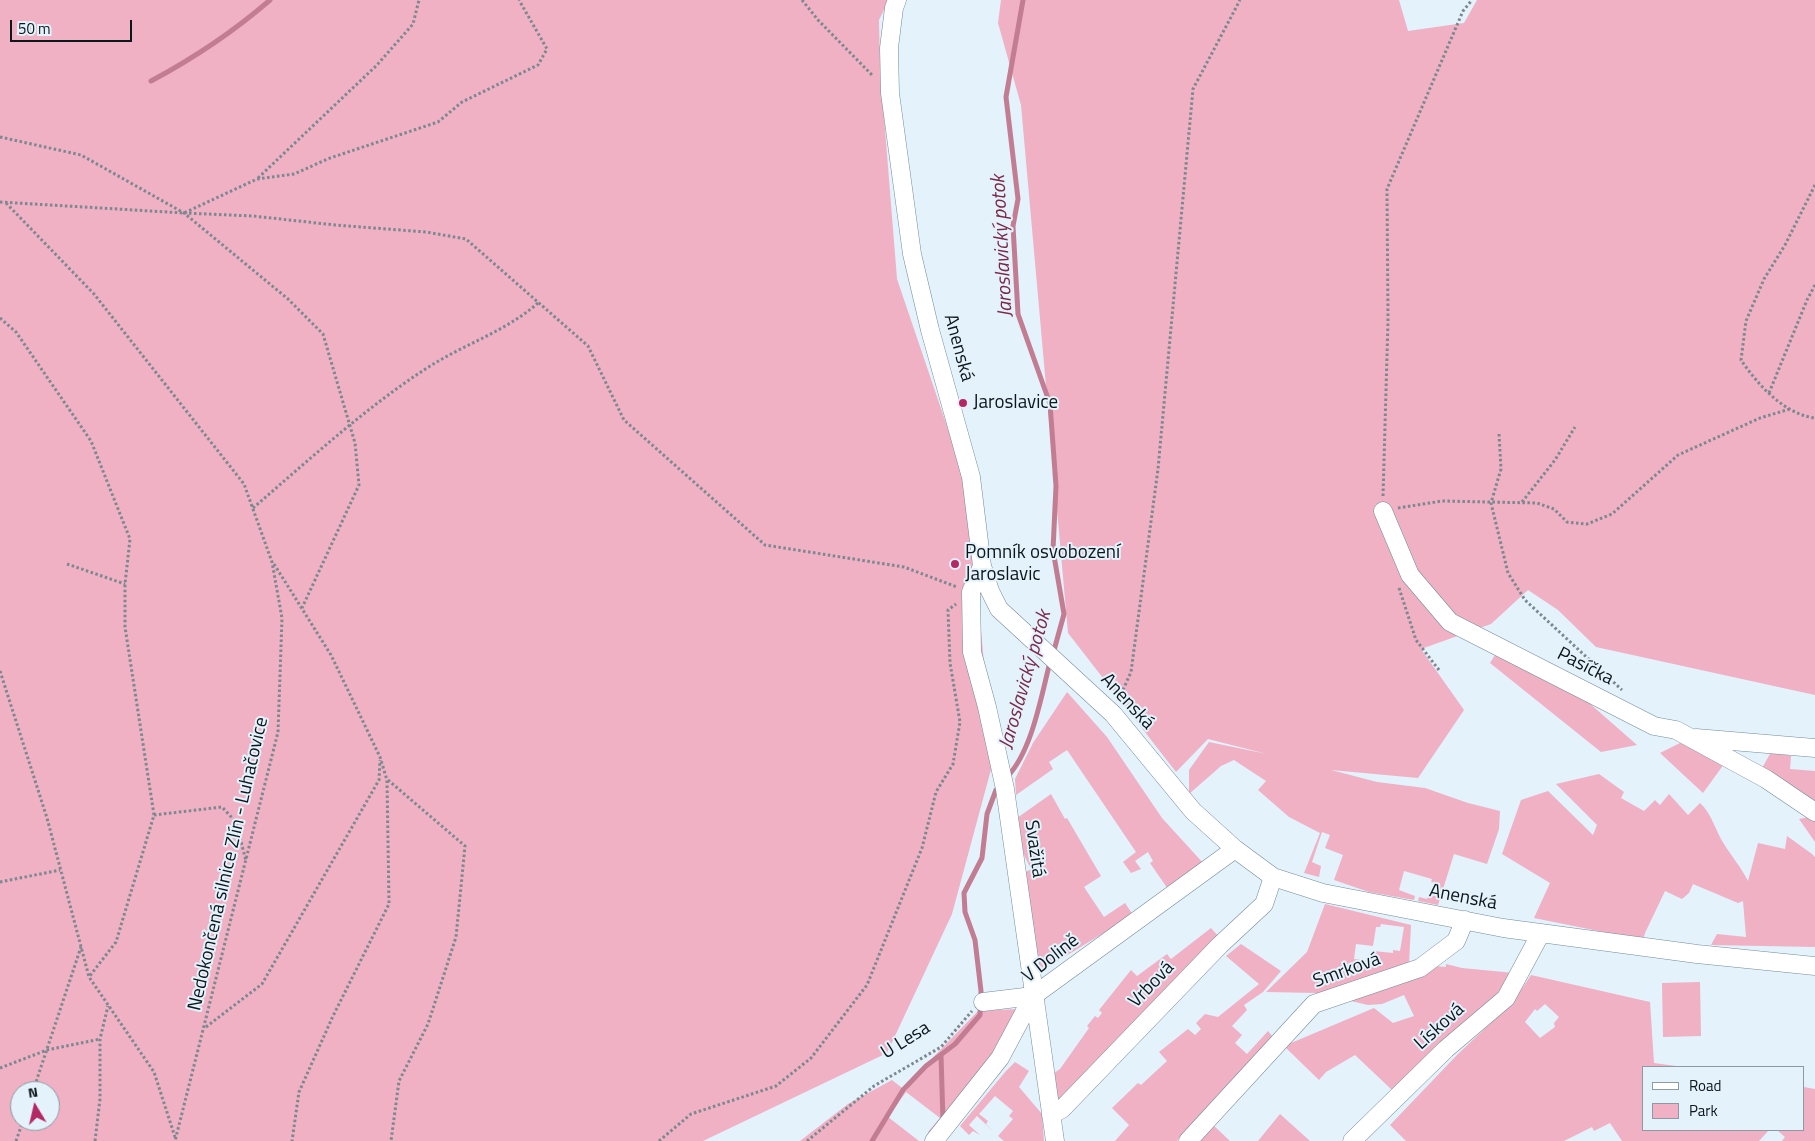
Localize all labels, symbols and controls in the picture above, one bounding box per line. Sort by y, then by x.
scale bar [12,10,135,42]
text: 50 m [18,17,51,40]
water label: Jaroslavický potok [987,174,1019,318]
street label: Anenská [938,312,978,384]
place label: Jaroslavice [973,392,1058,414]
marker: Jaroslavice [957,397,969,409]
place label: Pomník osvobození Jaroslavic [965,542,1120,586]
marker: Pomník osvobození Jaroslavic [949,558,961,570]
water label: Jaroslavický potok [995,608,1057,752]
street label: Pasíčka [1553,643,1617,691]
street label: Anenská [1095,669,1159,735]
street label: Nedokončená silnice Zlín - Luhačovice [184,715,274,1013]
street label: Svažitá [1019,819,1049,879]
street label: Anenská [1427,880,1499,916]
street label: V Dolině [1018,930,1084,988]
street label: Smrková [1310,948,1384,994]
street label: Vrbová [1125,957,1179,1013]
street label: Lísková [1410,999,1470,1055]
street label: U Lesa [877,1017,935,1065]
legend [1642,1066,1805,1131]
text: Road [1689,1074,1721,1097]
north arrow [10,1081,60,1131]
text: N [26,1081,39,1103]
text: Park [1689,1099,1718,1122]

